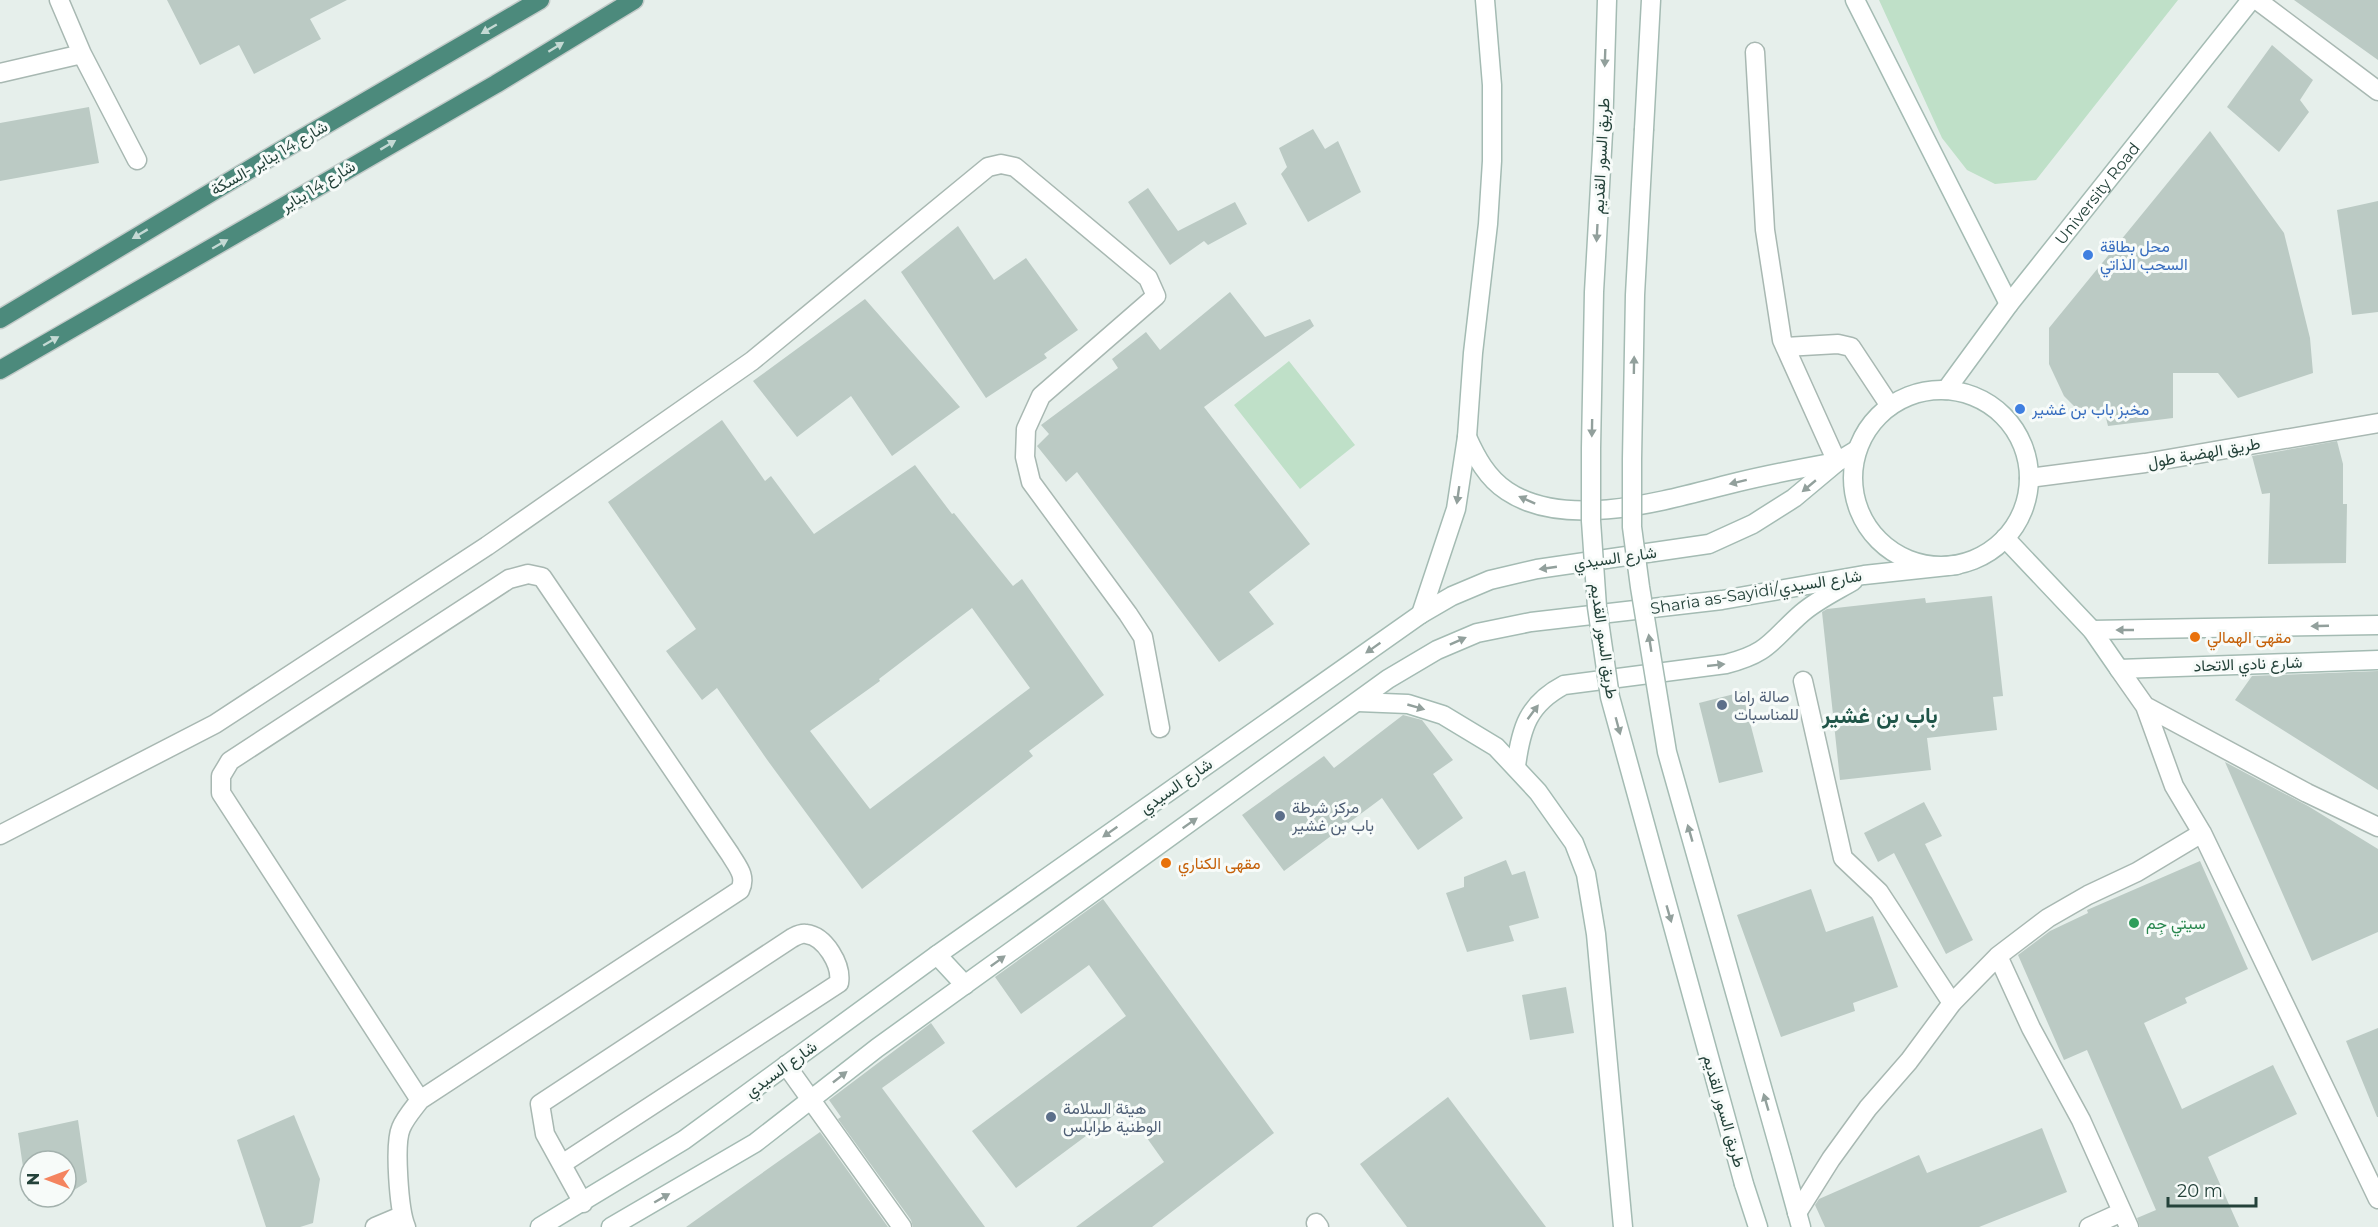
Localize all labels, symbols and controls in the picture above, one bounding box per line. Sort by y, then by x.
one-way arrow [481,24,497,35]
one-way arrow [548,41,564,52]
one-way arrow [1601,49,1610,68]
street label: طريق السور القديم [1588,97,1615,215]
street label: شارع 14 يناير -السكة [207,117,331,199]
street label: University Road [2051,139,2143,248]
one-way arrow [380,140,397,150]
street label: شارع 14 يناير [277,156,359,216]
one-way arrow [1593,224,1602,243]
one-way arrow [132,229,148,240]
place label: محل بطاقة السحب الذاتي [2100,237,2188,278]
one-way arrow [212,239,229,249]
marker: محل بطاقة السحب الذاتي [2081,248,2095,262]
one-way arrow [43,336,60,346]
one-way arrow [1629,356,1639,375]
place label: مخبز باب بن غشير [2031,400,2149,420]
marker: مخبز باب بن غشير [2013,402,2027,416]
one-way arrow [1587,418,1596,437]
street label: طريق الهضبة طول [2146,434,2262,473]
one-way arrow [1729,477,1748,487]
one-way arrow [1802,479,1817,492]
one-way arrow [1454,485,1463,504]
one-way arrow [1517,495,1535,505]
street label: شارع السيدي [1572,543,1658,577]
one-way arrow [1538,563,1557,572]
street label: Sharia as-Sayidi/شارع السيدي [1649,566,1864,622]
street label: طريق السور القديم [1585,582,1622,700]
one-way arrow [2310,622,2329,631]
one-way arrow [2115,625,2134,635]
place label: مقهى الهمالي [2207,628,2291,651]
marker: مقهى الهمالي [2188,630,2202,644]
one-way arrow [1645,633,1654,652]
one-way arrow [1449,636,1467,646]
one-way arrow [1366,642,1382,654]
street label: شارع نادي الاتحاد [2193,653,2303,679]
one-way arrow [1706,660,1725,670]
place label: صالة راما للمناسبات [1734,687,1799,724]
marker: صالة راما للمناسبات [1715,698,1729,712]
one-way arrow [1407,702,1425,712]
district label: باب بن غشير [1821,702,1938,729]
one-way arrow [1526,704,1538,719]
one-way arrow [1613,717,1623,735]
street label: شارع السيدي [1136,754,1218,821]
place label: مركز شرطة باب بن غشير [1291,798,1374,836]
marker: مركز شرطة باب بن غشير [1273,809,1287,823]
one-way arrow [1182,818,1198,829]
one-way arrow [1685,824,1694,842]
one-way arrow [1103,826,1119,838]
place label: مقهى الكناري [1178,854,1261,877]
marker: مقهى الكناري [1159,856,1173,870]
one-way arrow [1665,905,1674,923]
place label: سيتي جِم [2146,914,2206,937]
marker: سيتي جِم [2127,916,2141,930]
one-way arrow [989,955,1005,967]
street label: شارع السيدي [742,1037,823,1105]
street label: طريق السور القديم [1698,1052,1749,1170]
one-way arrow [833,1071,848,1083]
one-way arrow [1761,1093,1770,1111]
place label: هيئة السلامة الوطنية طرابلس [1063,1099,1161,1137]
marker: هيئة السلامة الوطنية طرابلس [1044,1110,1058,1124]
north arrow [18,1149,78,1209]
scale bar [2168,1170,2256,1208]
text: N [24,1173,43,1185]
text: 20 m [2177,1180,2223,1202]
one-way arrow [654,1194,671,1204]

